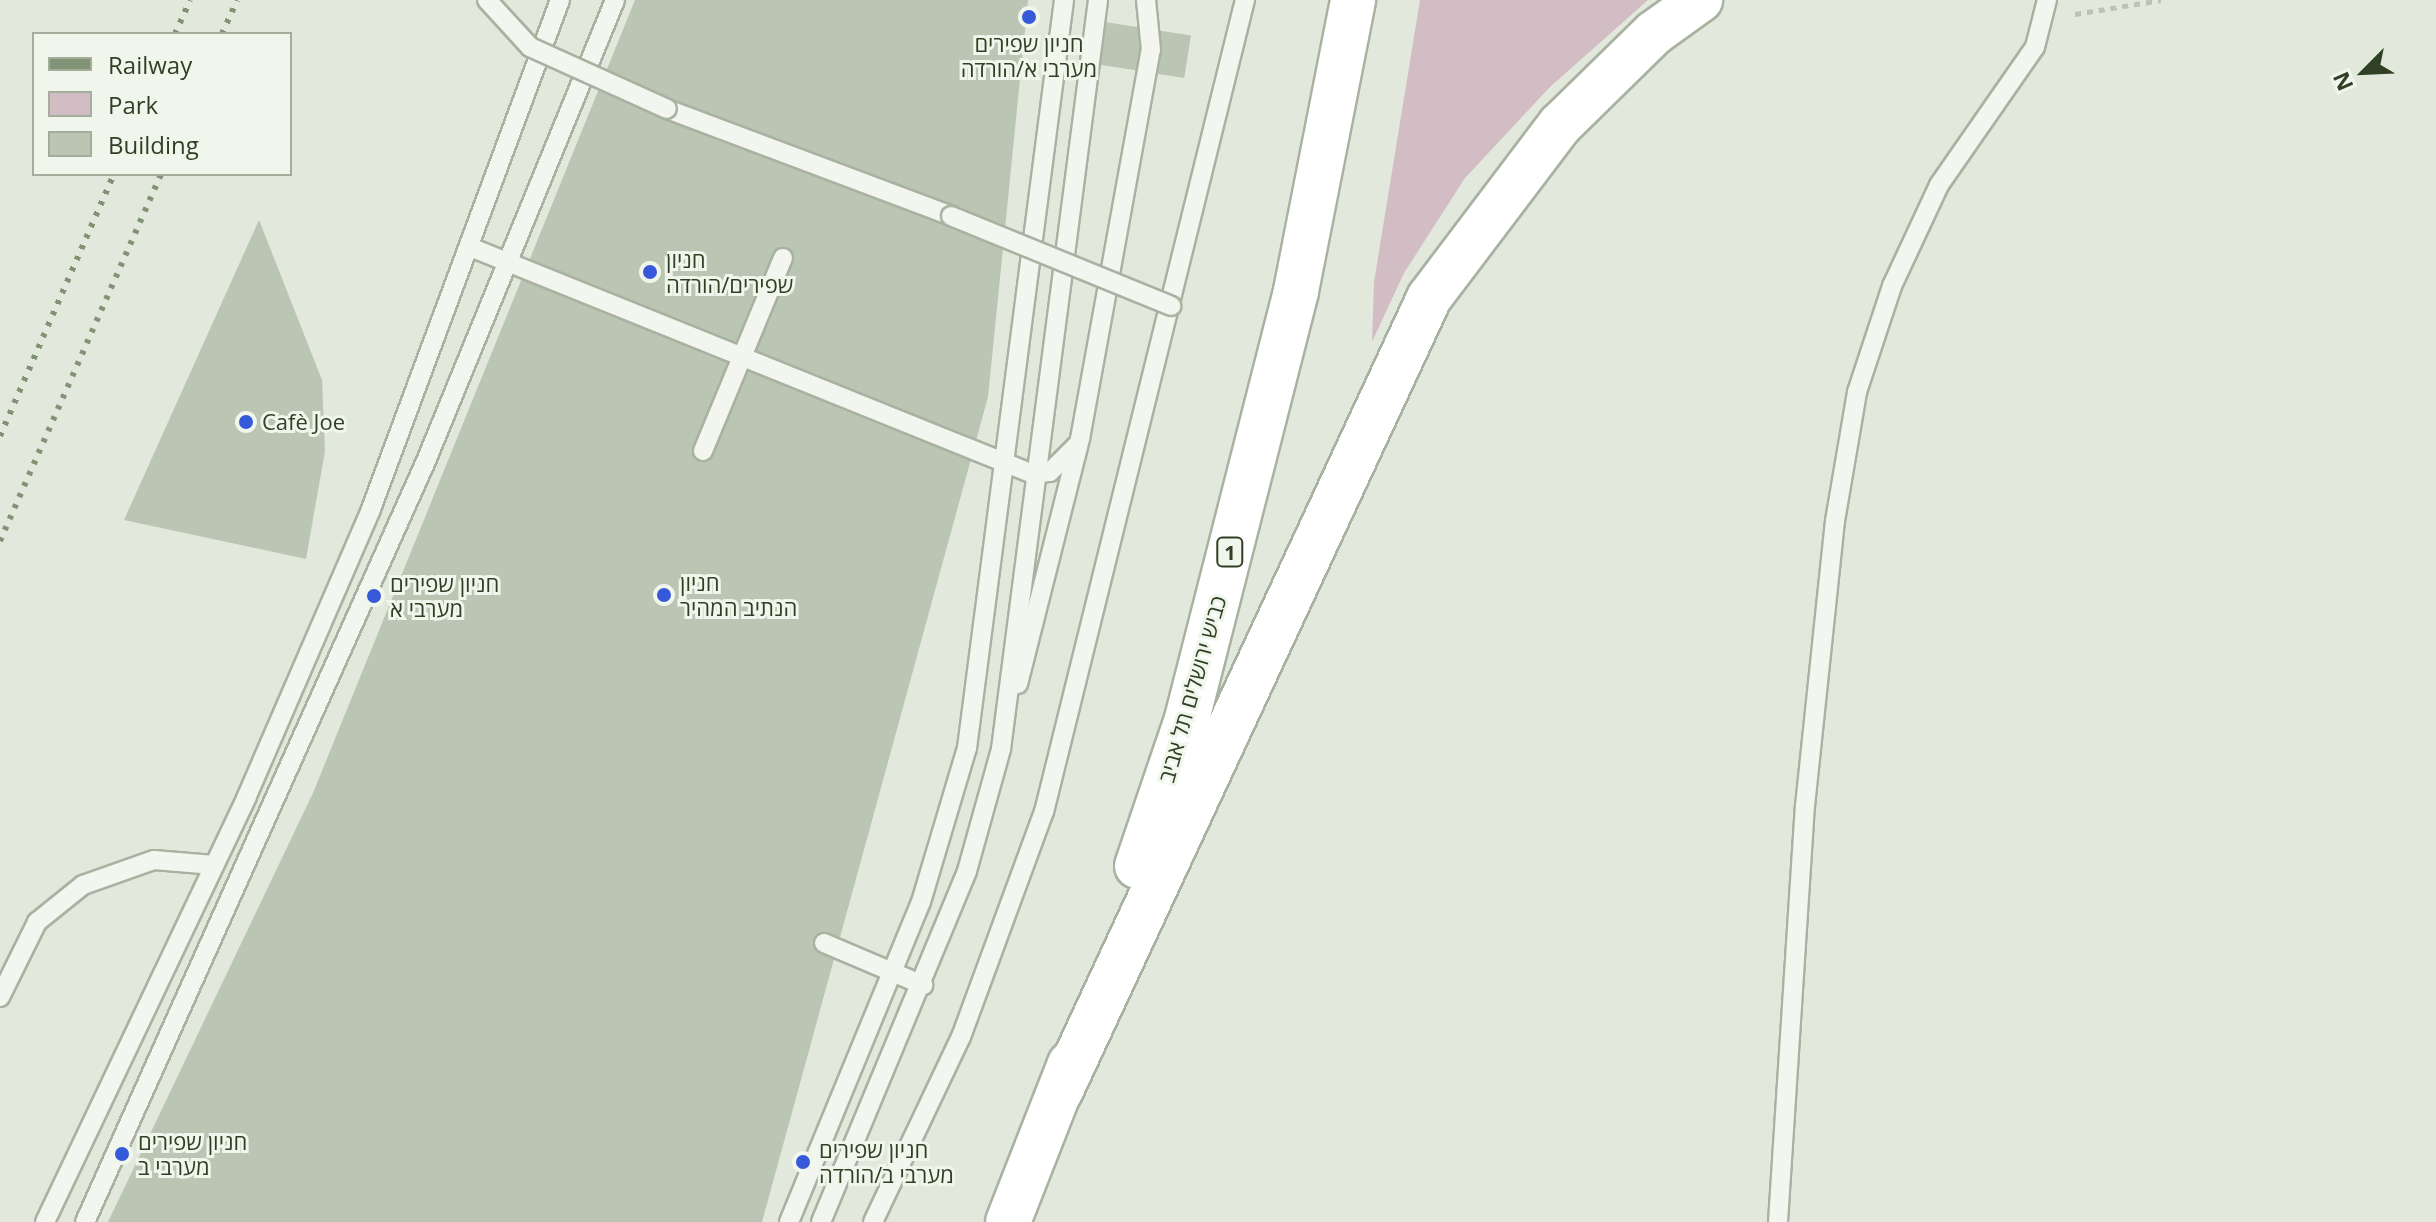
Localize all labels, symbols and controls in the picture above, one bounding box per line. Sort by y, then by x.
marker: חניון שפירים מערבי א/הורדה [1020,8,1038,26]
place label: חניון שפירים מערבי א/הורדה [961,30,1097,82]
legend [32,32,292,176]
north arrow [2324,32,2404,112]
text: Railway [108,48,192,81]
text: N [2325,67,2359,96]
text: Park [108,88,158,121]
text: Building [108,128,199,161]
place label: חניון שפירים/הורדה [666,246,793,298]
marker: חניון שפירים/הורדה [641,263,659,281]
place label: Cafè Joe [262,409,345,435]
marker: Cafè Joe [237,413,255,431]
road number: 1 [1216,536,1244,568]
place label: חניון הנתיב המהיר [680,569,797,620]
place label: חניון שפירים מערבי א [390,570,499,622]
marker: חניון הנתיב המהיר [655,586,673,604]
marker: חניון שפירים מערבי א [365,587,383,605]
street label: כביש ירושלים תל אביב [1153,593,1231,785]
place label: חניון שפירים מערבי ב [138,1128,247,1180]
place label: חניון שפירים מערבי ב/הורדה [819,1136,954,1188]
marker: חניון שפירים מערבי ב [113,1145,131,1163]
marker: חניון שפירים מערבי ב/הורדה [794,1153,812,1171]

